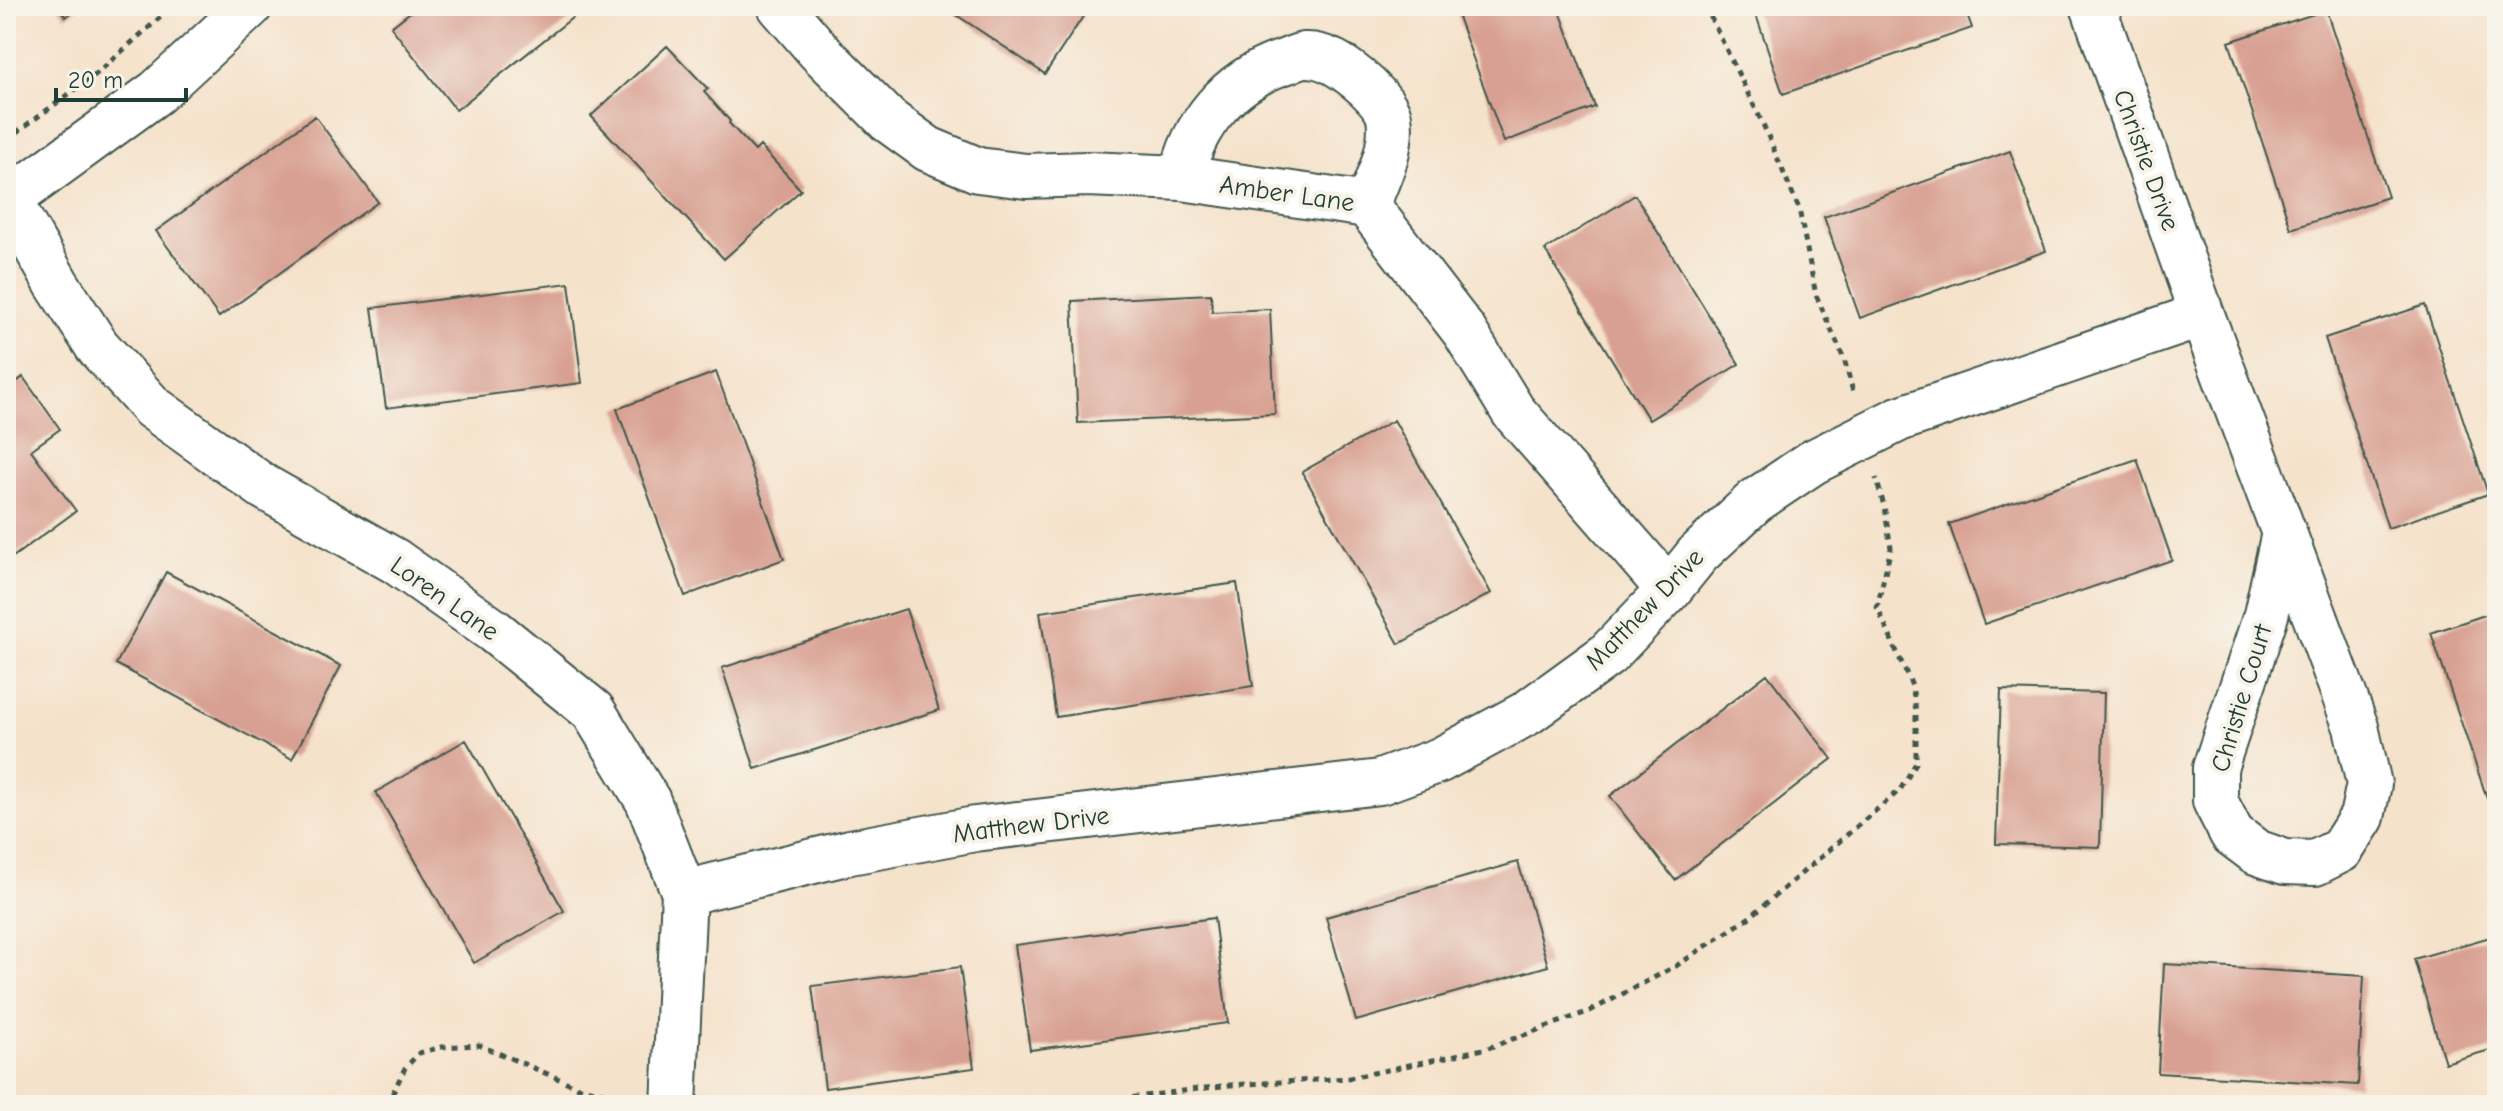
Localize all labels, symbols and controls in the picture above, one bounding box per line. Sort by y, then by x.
scale bar [56,52,186,102]
text: 20 m [68,66,123,94]
street label: Christie Drive [2107,86,2185,235]
street label: Amber Lane [1217,170,1356,218]
street label: Matthew Drive [1579,543,1710,677]
street label: Loren Lane [384,551,504,647]
street label: Christie Court [2205,619,2279,776]
street label: Matthew Drive [951,801,1111,849]

